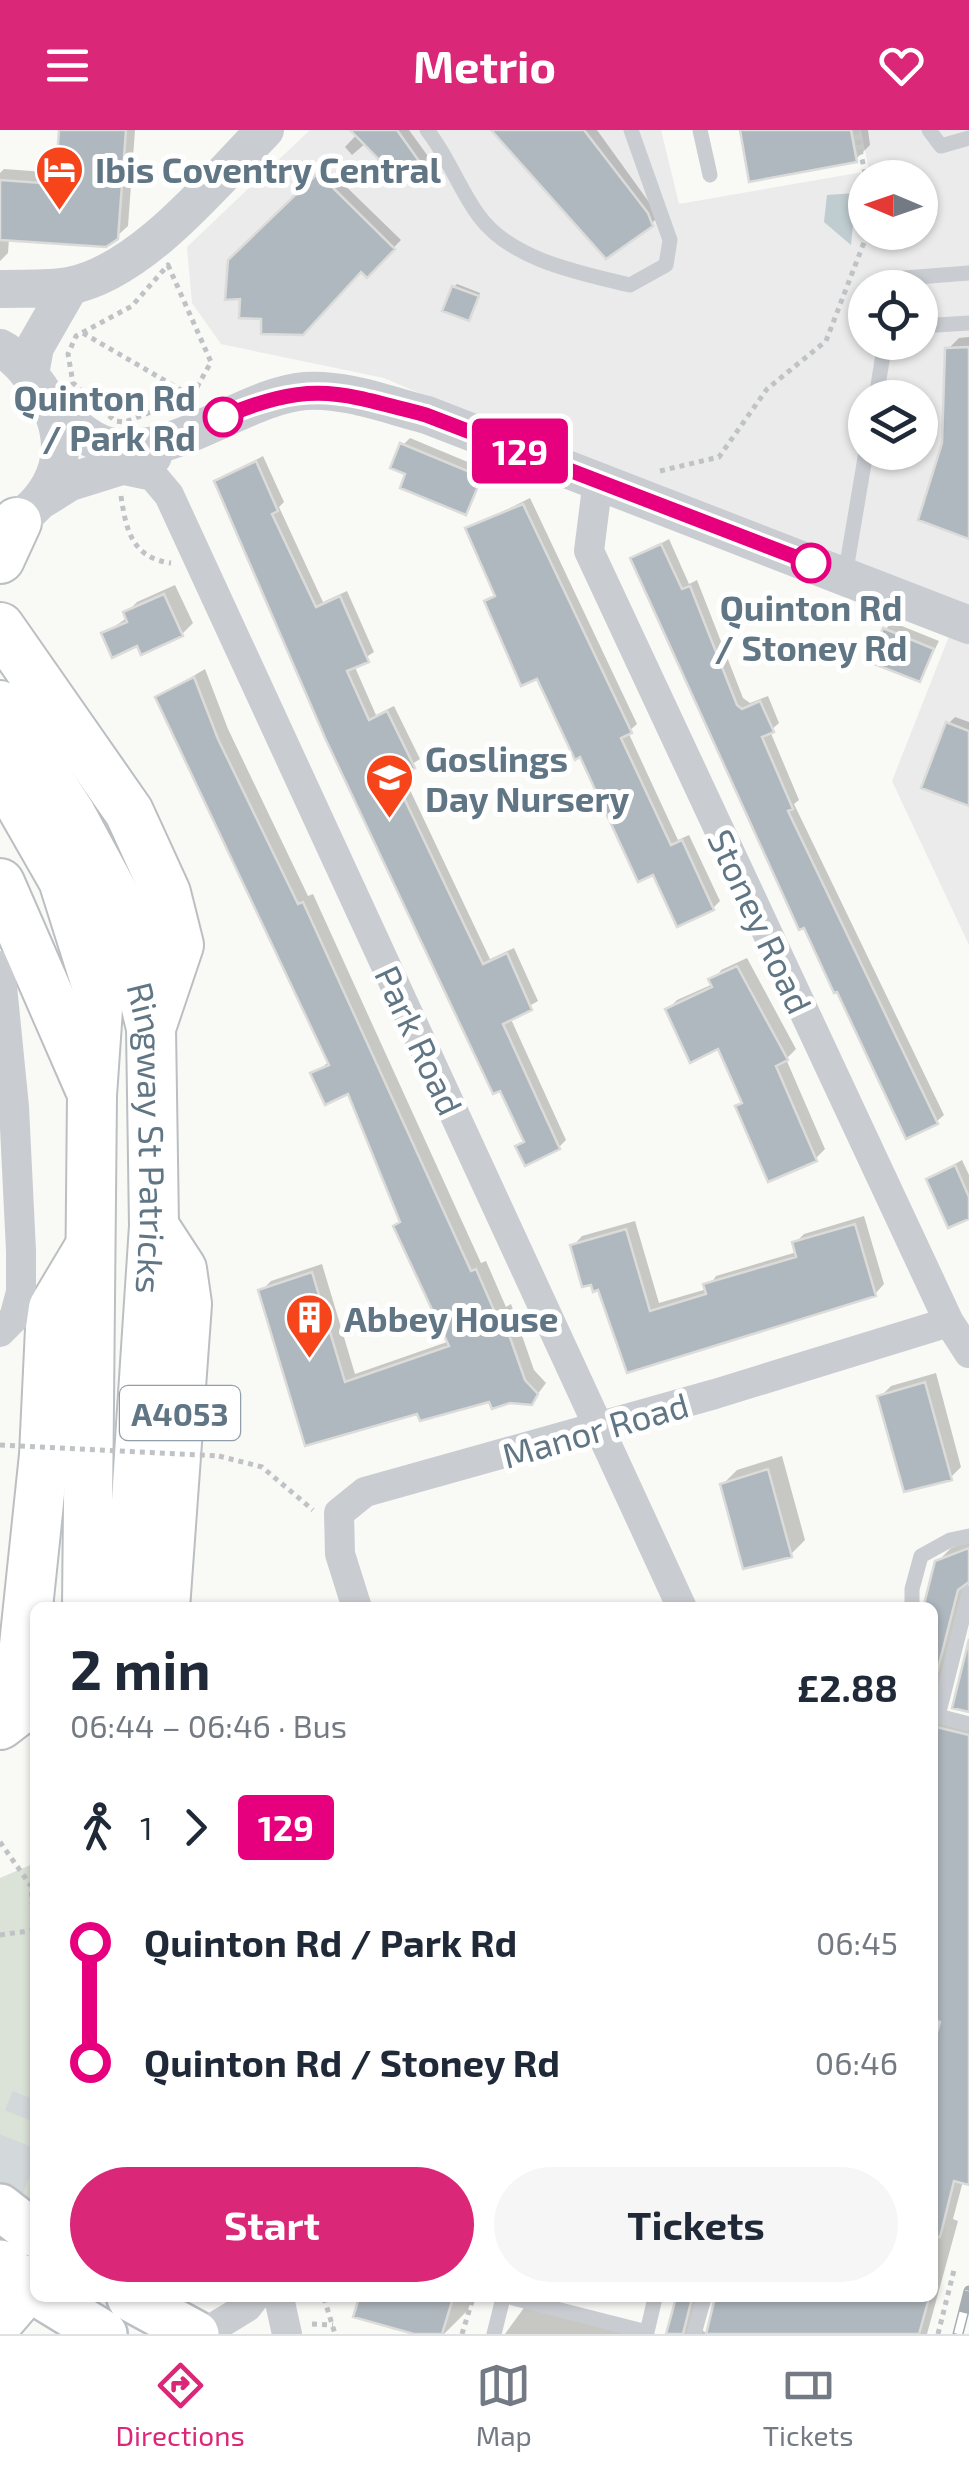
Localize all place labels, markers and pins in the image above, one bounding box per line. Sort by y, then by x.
hotel icon: Ibis Coventry Central [34,143,86,211]
place label: Ibis Coventry Central [95,148,441,191]
place label: Quinton Rd / Park Rd [13,376,196,458]
marker: Quinton Rd / Park Rd [204,398,242,436]
marker: Quinton Rd / Stoney Rd [792,544,830,582]
place label: Quinton Rd / Stoney Rd [715,586,907,669]
place label: Goslings Day Nursery [425,737,630,820]
school or university icon: Goslings Day Nursery [364,752,416,820]
building icon: Abbey House [283,1292,335,1360]
place label: Abbey House [344,1297,559,1340]

